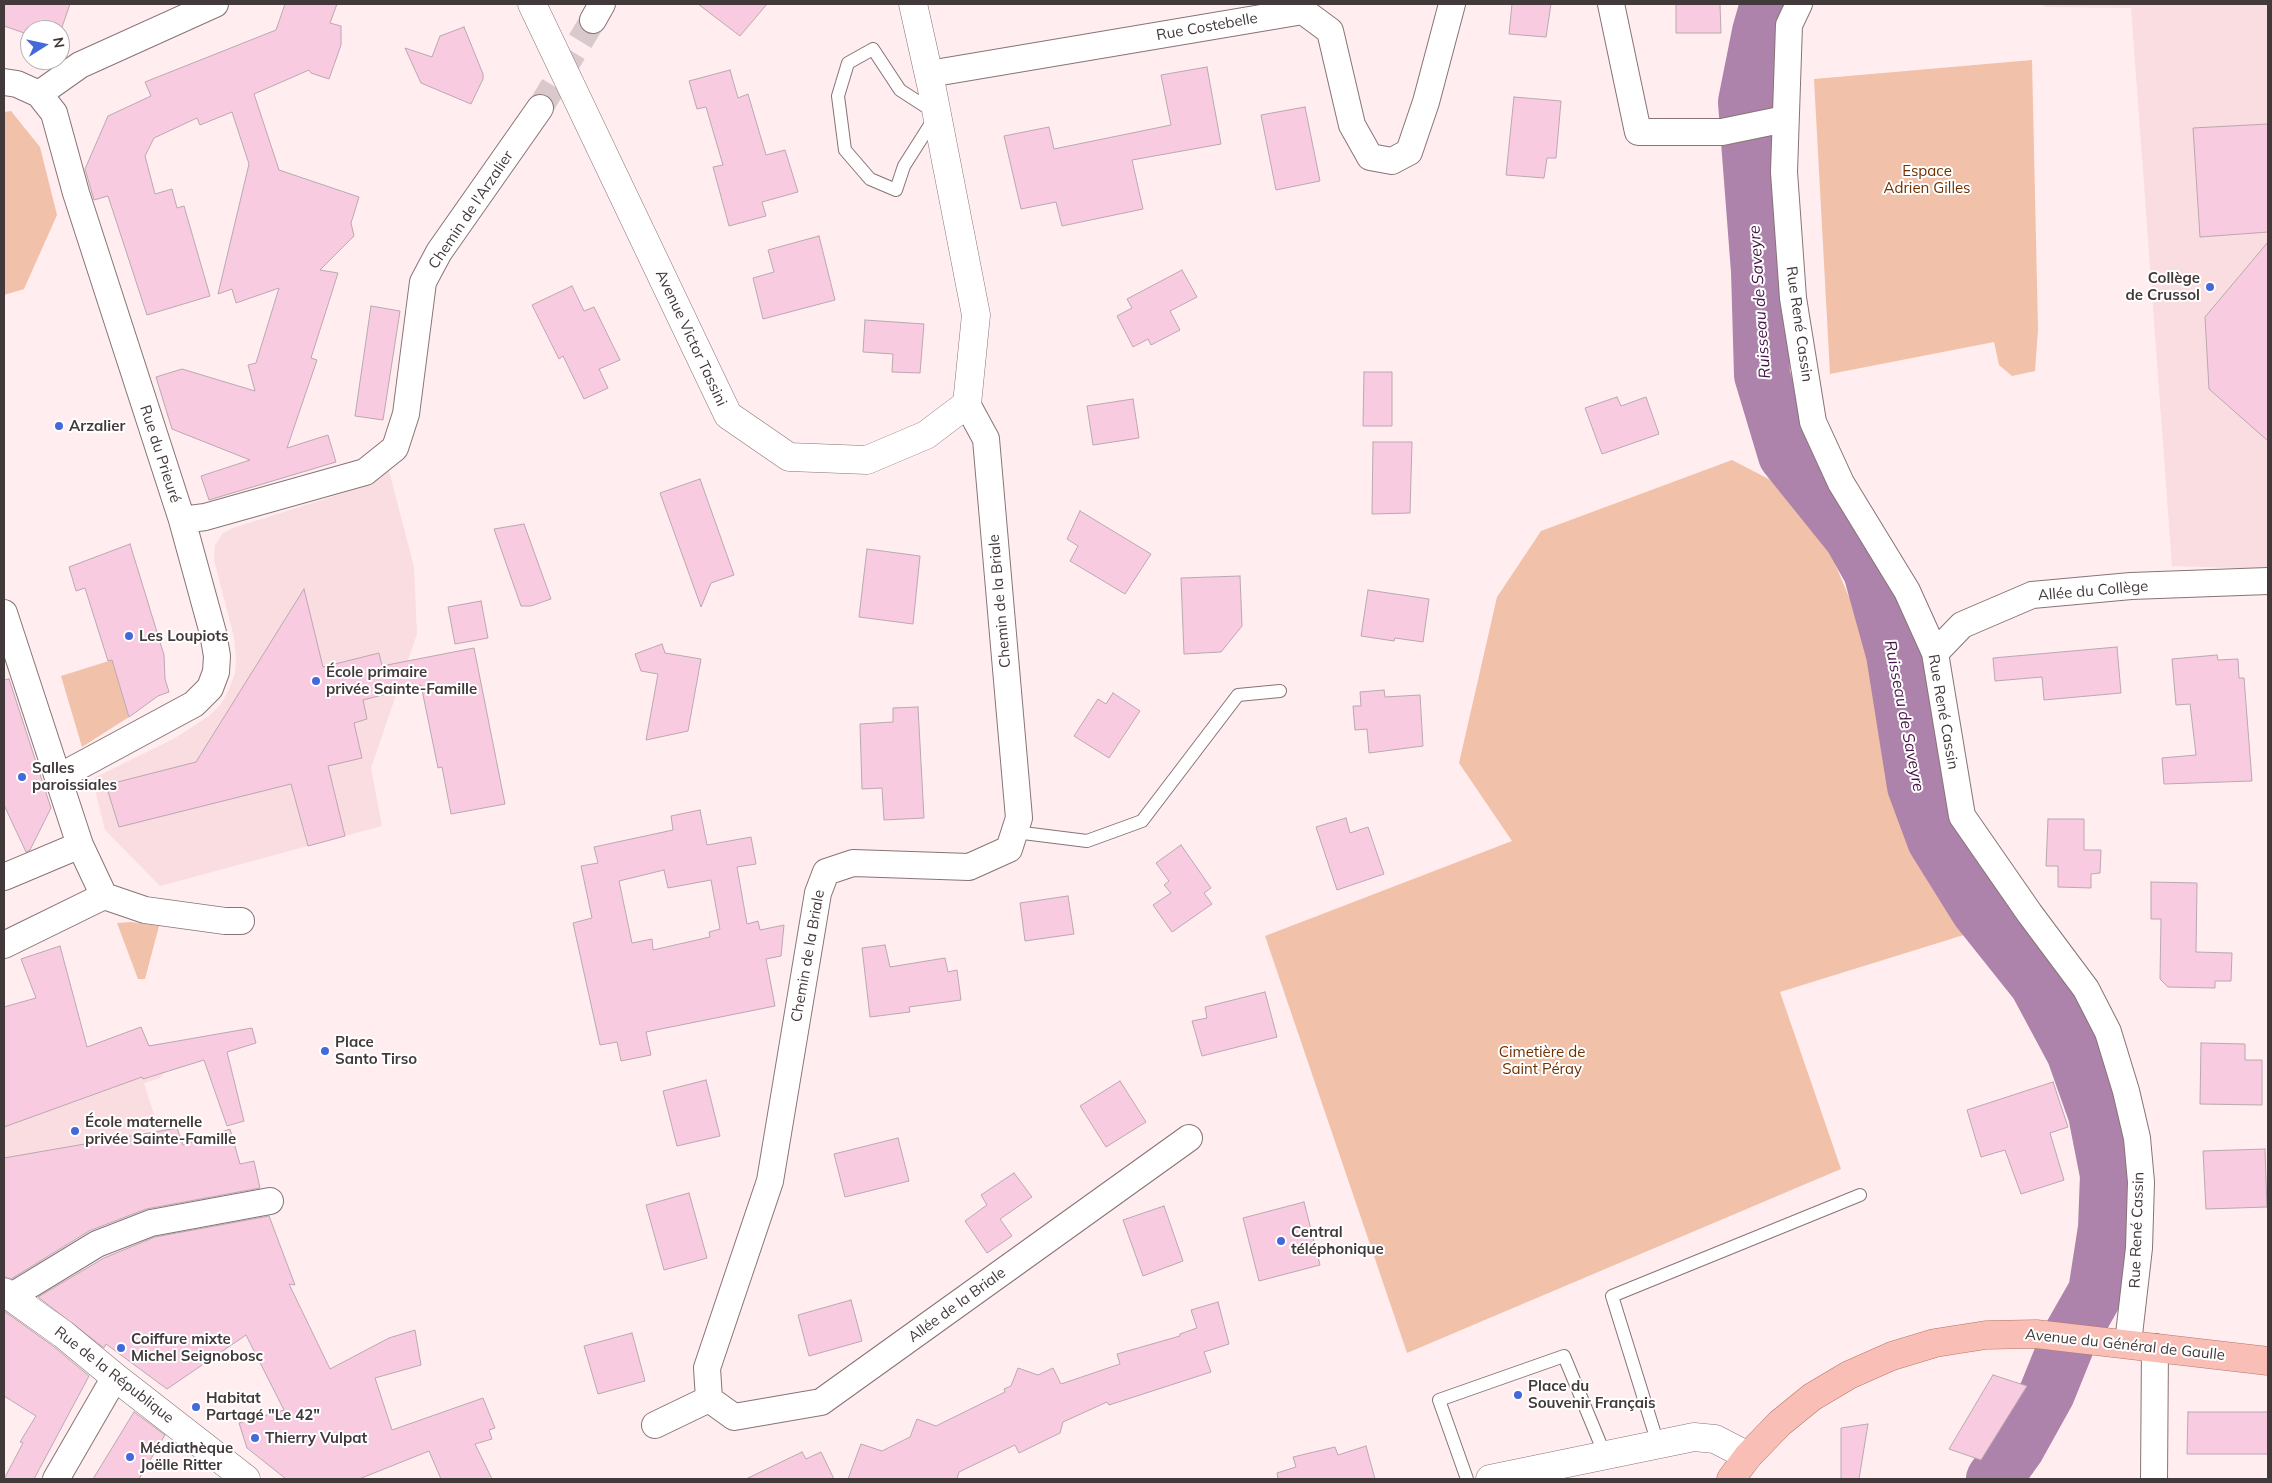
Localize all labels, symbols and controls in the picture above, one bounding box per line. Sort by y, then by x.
street label: Rue Costebelle [1155,9,1259,45]
north arrow [20,20,70,70]
text: N [49,36,69,49]
street label: Chemin de l'Arzalier [425,148,517,272]
park label: Espace Adrien Gilles [1883,162,1971,197]
water label: Ruisseau de Saveyre [1745,225,1775,379]
street label: Rue René Cassin [1782,265,1816,383]
street label: Avenue Victor Tassini [651,267,731,409]
place label: Collège de Crussol [2125,269,2200,304]
marker: Collège de Crussol [2204,281,2216,293]
street label: Rue du Prieuré [136,403,184,505]
place label: Arzalier [69,417,125,435]
marker: Arzalier [53,420,65,432]
street label: Chemin de la Briale [985,533,1015,669]
street label: Allée du Collège [2037,577,2149,605]
place label: Les Loupiots [139,627,229,645]
marker: Les Loupiots [123,630,135,642]
water label: Ruisseau de Saveyre [1880,639,1928,793]
street label: Rue René Cassin [1924,653,1962,771]
place label: École primaire privée Sainte-Famille [326,663,477,698]
marker: École primaire privée Sainte-Famille [310,675,322,687]
place label: Salles paroissiales [32,759,117,794]
marker: Salles paroissiales [16,771,28,783]
street label: Chemin de la Briale [787,888,829,1024]
place label: Place Santo Tirso [335,1033,417,1068]
park label: Cimetière de Saint Péray [1499,1043,1585,1078]
marker: Place Santo Tirso [319,1045,331,1057]
place label: École maternelle privée Sainte-Famille [85,1113,236,1148]
marker: École maternelle privée Sainte-Famille [69,1125,81,1137]
street label: Rue René Cassin [2126,1171,2148,1289]
place label: Central téléphonique [1291,1223,1384,1258]
marker: Central téléphonique [1275,1235,1287,1247]
street label: Allée de la Briale [905,1264,1009,1346]
street label: Rue de la République [51,1323,177,1427]
street label: Avenue du Général de Gaulle [2024,1326,2226,1364]
place label: Coiffure mixte Michel Seignobosc [131,1330,263,1365]
marker: Coiffure mixte Michel Seignobosc [115,1342,127,1354]
place label: Place du Souvenir Français [1528,1377,1656,1412]
place label: Habitat Partagé "Le 42" [206,1389,320,1424]
marker: Place du Souvenir Français [1512,1389,1524,1401]
marker: Habitat Partagé "Le 42" [190,1401,202,1413]
place label: Thierry Vulpat [265,1429,367,1447]
marker: Thierry Vulpat [249,1432,261,1444]
place label: Médiathèque Joëlle Ritter [140,1439,233,1474]
marker: Médiathèque Joëlle Ritter [124,1451,136,1463]

